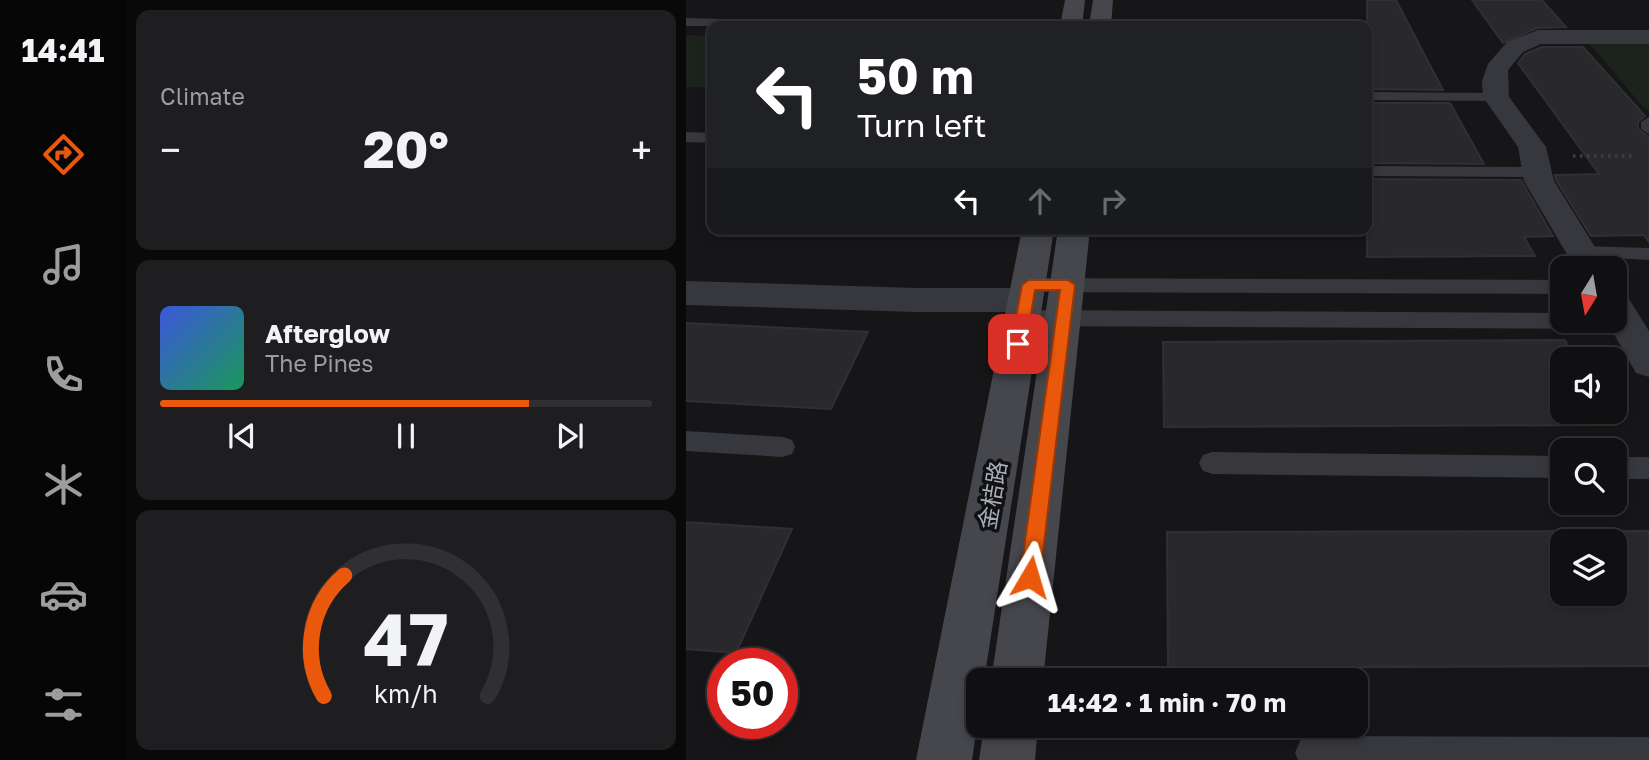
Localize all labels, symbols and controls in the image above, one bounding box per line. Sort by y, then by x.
text: 14:41 [21,31,105,69]
text: 50 m [857,46,974,105]
icon: left [742,49,833,140]
text: Climate [160,82,245,110]
text: Turn left [857,106,986,144]
text: 20° [363,117,449,179]
text: − [160,127,181,172]
text: + [631,127,652,172]
icon: directions [39,130,88,179]
icon: left [948,182,986,220]
icon: ahead [1021,182,1059,220]
icon: right [1094,182,1132,220]
icon: music [39,240,88,289]
north arrow [1550,256,1628,332]
map controls [1550,256,1627,606]
pin [988,314,1048,374]
text: Afterglow [265,318,390,349]
icon: arrive [999,325,1037,363]
button: sound [1550,347,1627,424]
text: The Pines [265,349,373,377]
icon: phone [39,350,88,399]
icon: previous [223,417,261,455]
icon: pause [387,417,425,455]
icon: next [551,417,589,455]
button: search [1550,438,1627,515]
street label: 金桔路 [972,459,1012,531]
icon: climate [39,460,88,509]
button: layers [1550,529,1627,606]
position arrow [993,540,1067,614]
icon: car [39,570,88,619]
text: 47 [363,595,449,682]
speed limit sign: 50 [707,648,798,739]
text: km/h [374,678,438,709]
icon: filters [39,680,88,729]
text: 14:42 · 1 min · 70 m [1048,687,1286,718]

